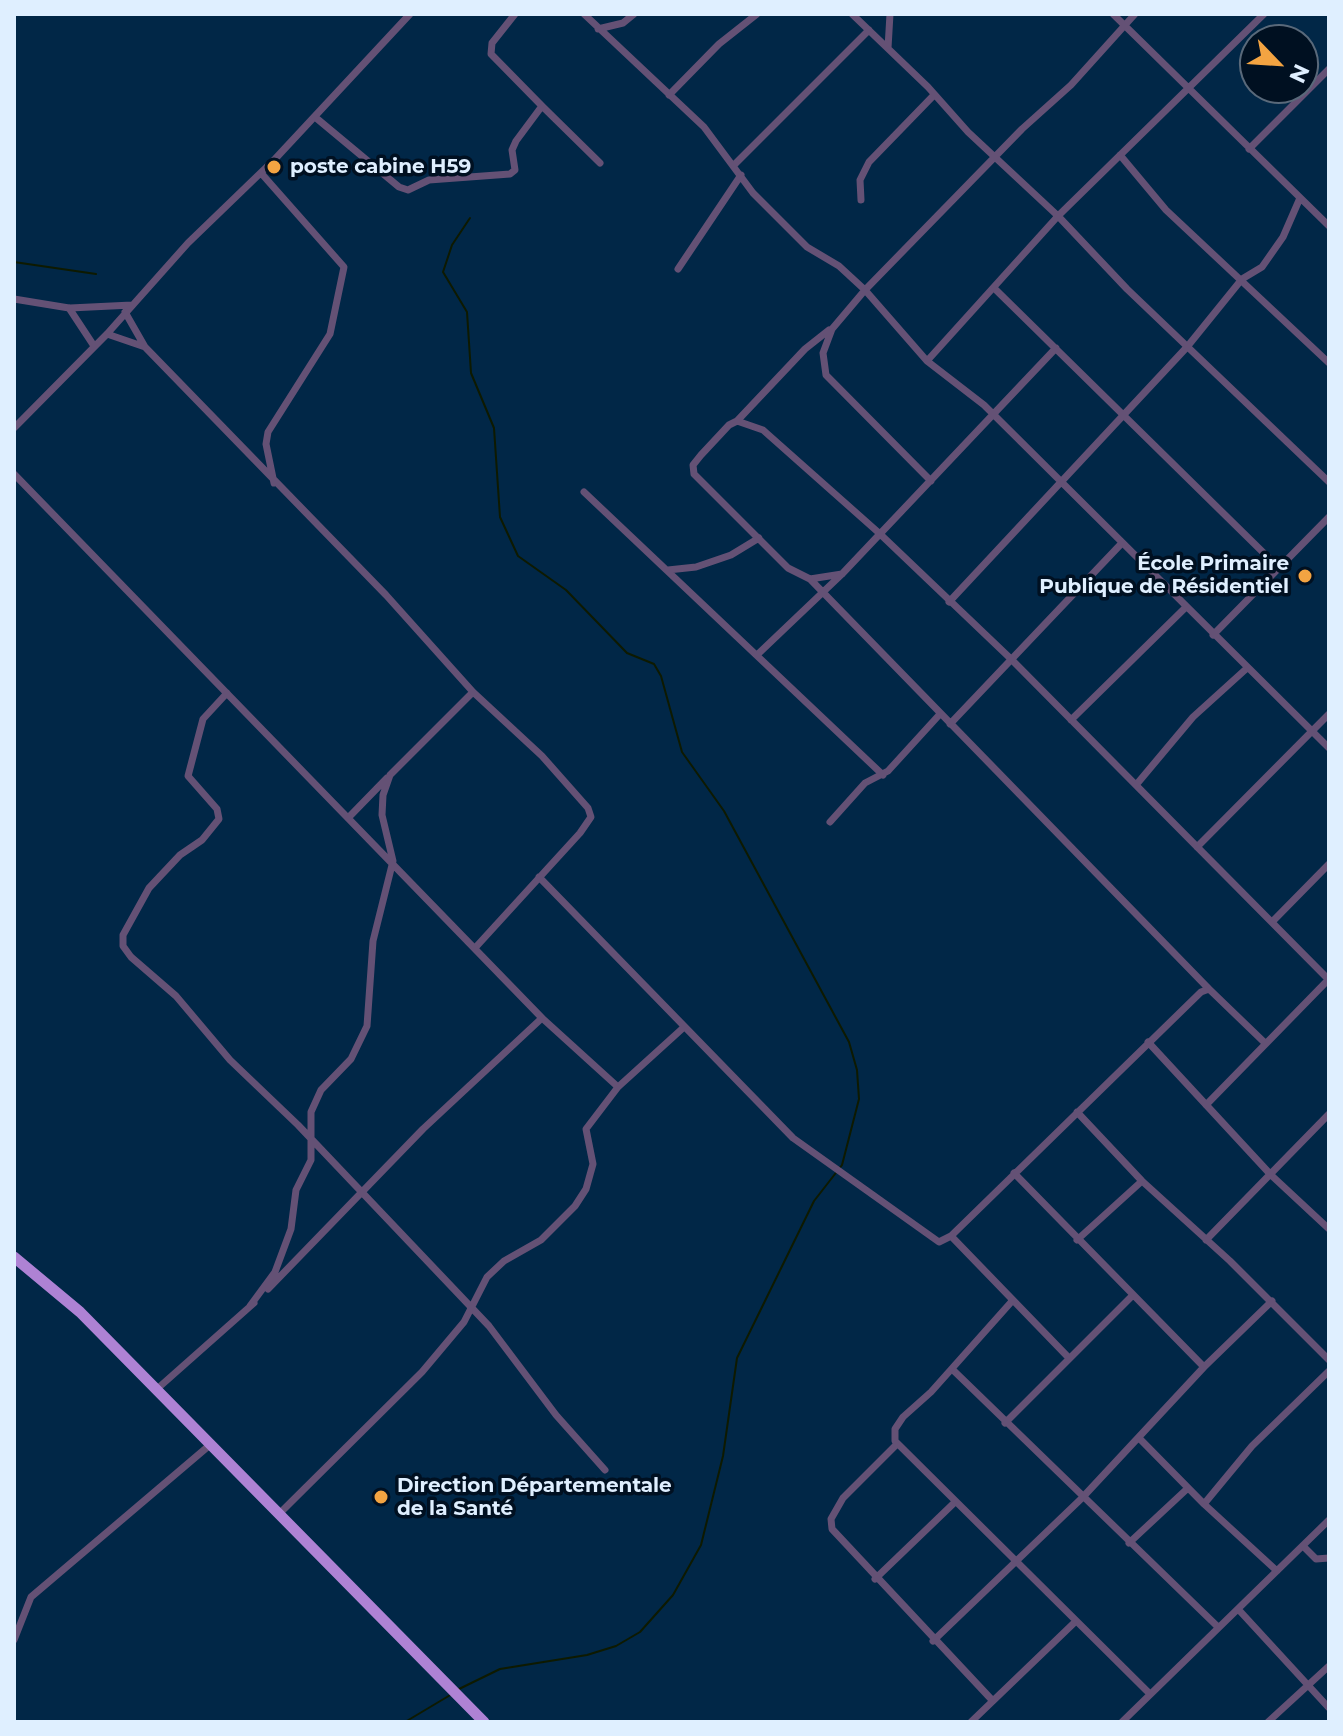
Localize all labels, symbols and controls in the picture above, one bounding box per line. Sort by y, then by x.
north arrow [1239,24,1319,104]
text: N [1283,60,1315,87]
place label: poste cabine H59 [290,155,471,179]
marker: poste cabine H59 [265,158,283,176]
place label: École Primaire Publique de Résidentiel [1039,552,1289,599]
marker: École Primaire Publique de Résidentiel [1296,567,1314,585]
place label: Direction Départementale de la Santé [397,1474,672,1521]
marker: Direction Départementale de la Santé [372,1488,390,1506]

